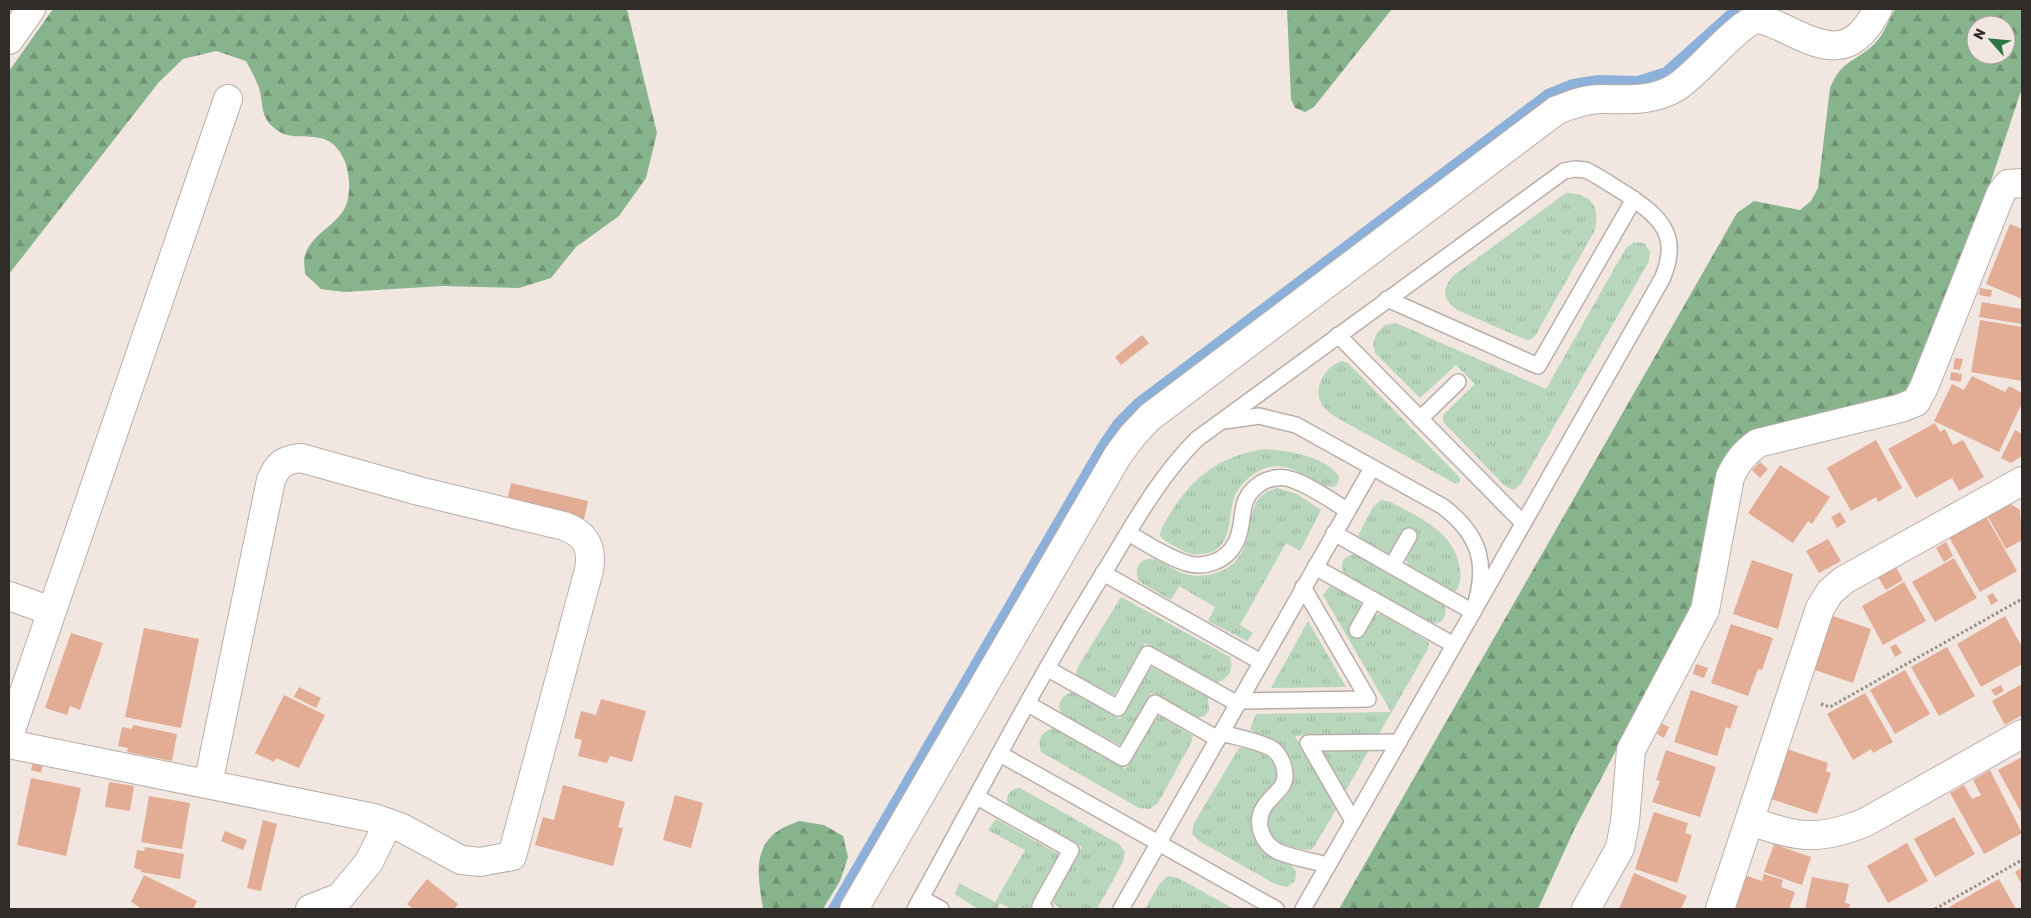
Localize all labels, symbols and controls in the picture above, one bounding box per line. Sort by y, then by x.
north arrow [1966,15,2016,65]
text: N [1970,26,1990,43]

